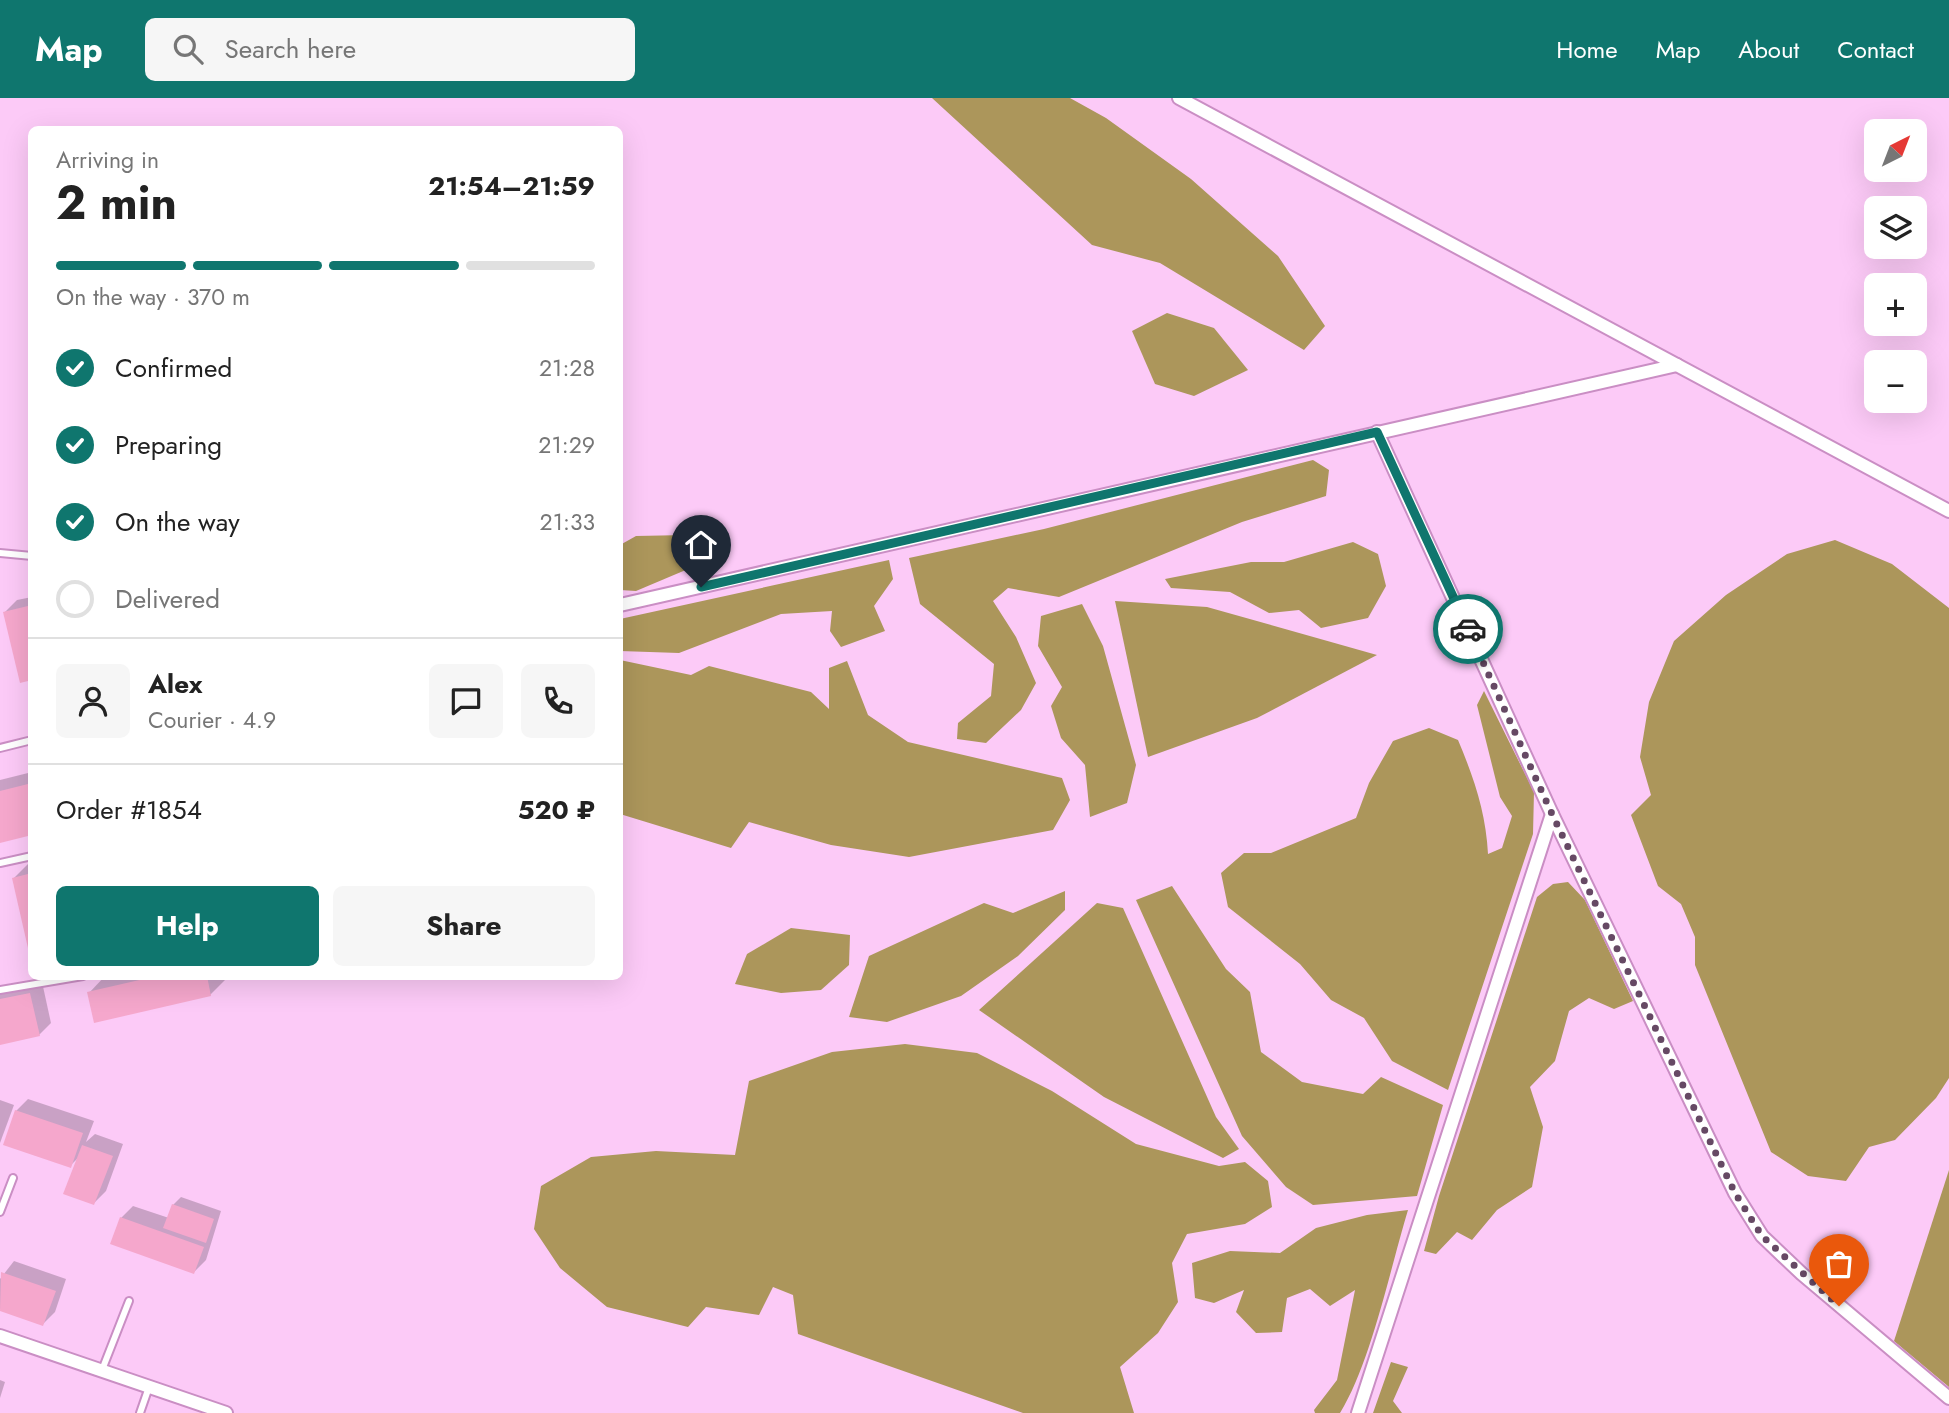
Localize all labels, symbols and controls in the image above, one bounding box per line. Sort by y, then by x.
search box [145,18,635,81]
text: Map [35,26,103,73]
icon: search [169,30,207,68]
text: Search here [225,30,356,68]
text: Home [1556,32,1618,67]
text: Map [1656,32,1700,67]
text: About [1738,32,1799,67]
text: Contact [1837,32,1914,67]
north arrow [1864,119,1927,182]
map controls [1864,119,1927,413]
text: Arriving in [56,143,159,177]
text: 21:54–21:59 [428,167,595,205]
text: 2 min [56,170,177,236]
button: layers [1864,196,1927,259]
button: + [1864,273,1927,336]
text: On the way · 370 m [56,280,250,314]
icon: check [56,349,94,387]
text: Confirmed [115,349,232,387]
button: − [1864,350,1927,413]
text: 21:28 [539,351,595,385]
icon: check [56,426,94,464]
text: Preparing [115,426,222,464]
text: 21:29 [538,428,595,462]
icon: check [56,503,94,541]
text: On the way [115,503,240,541]
text: 21:33 [540,505,595,539]
pin [671,515,731,587]
icon: home [682,526,720,564]
text: Delivered [115,580,220,618]
courier [1433,594,1503,664]
icon: car [1449,610,1487,648]
button: person [56,664,130,738]
button: chat [429,664,503,738]
button: phone [521,664,595,738]
text: Alex [148,665,202,703]
text: Courier · 4.9 [148,703,276,737]
text: Order #1854 [56,791,202,829]
text: 520 ₽ [518,791,595,829]
button: Help [56,886,319,966]
button: Share [333,886,595,966]
pin [1809,1234,1869,1306]
icon: bag [1820,1245,1858,1283]

